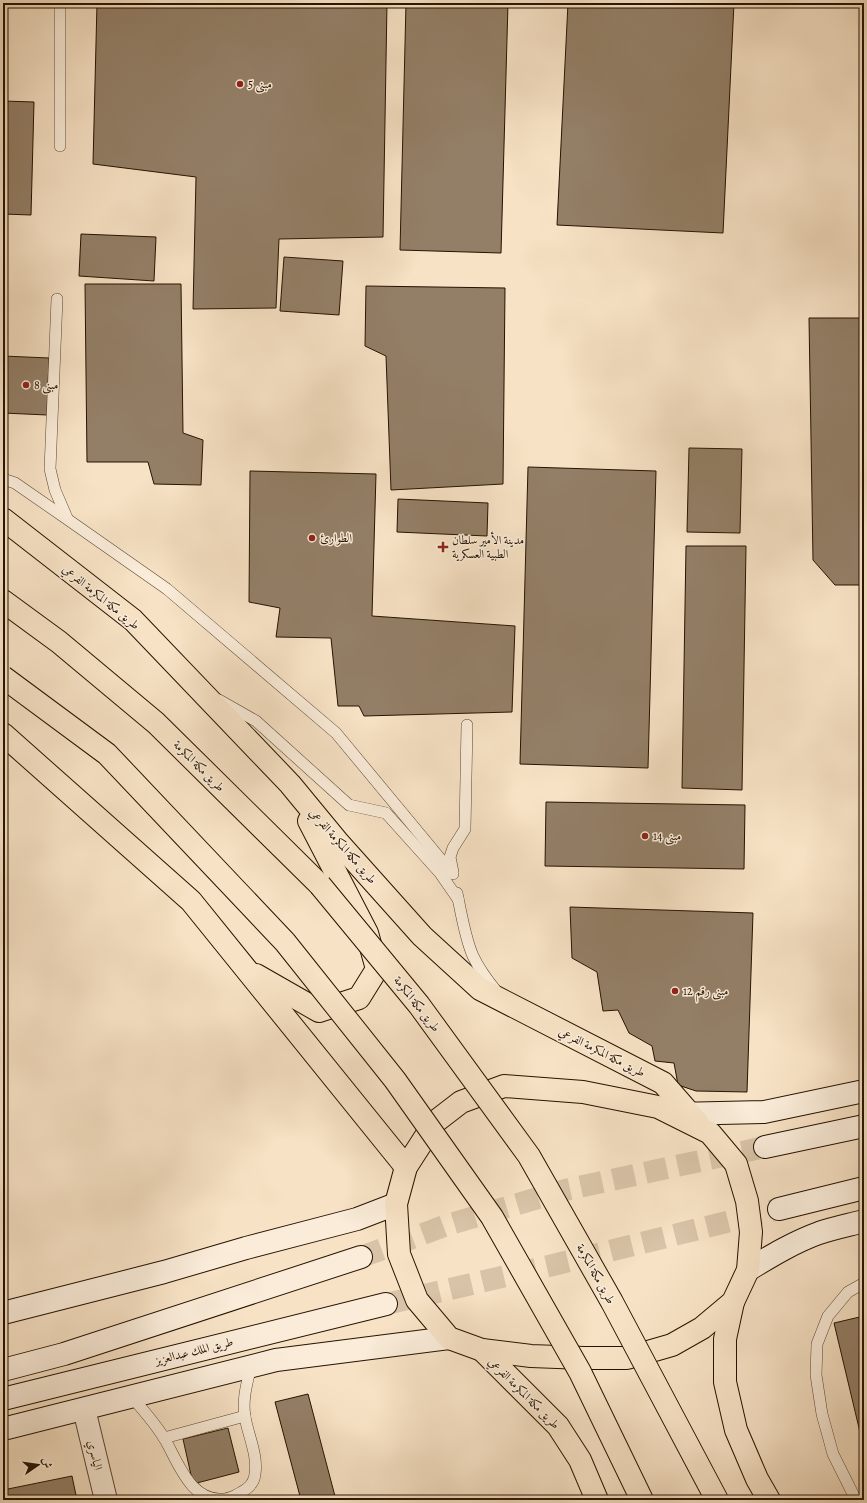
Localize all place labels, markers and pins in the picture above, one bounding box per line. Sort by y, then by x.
place label: مبنى 5 [248,76,272,93]
marker: مبنى 5 [235,79,245,89]
place label: مبنى 8 [34,377,59,394]
marker: مبنى 8 [21,380,31,390]
place label: الطوارئ [320,530,352,546]
place label: مدينة الأمير سلطان الطبية العسكرية [452,531,524,562]
marker: الطوارئ [307,533,317,543]
marker: مدينة الأمير سلطان الطبية العسكرية [437,541,449,553]
place label: مبنى 14 [653,828,681,845]
marker: مبنى 14 [640,831,650,841]
place label: مبنى رقم 12 [683,983,729,1002]
marker: مبنى رقم 12 [670,986,680,996]

